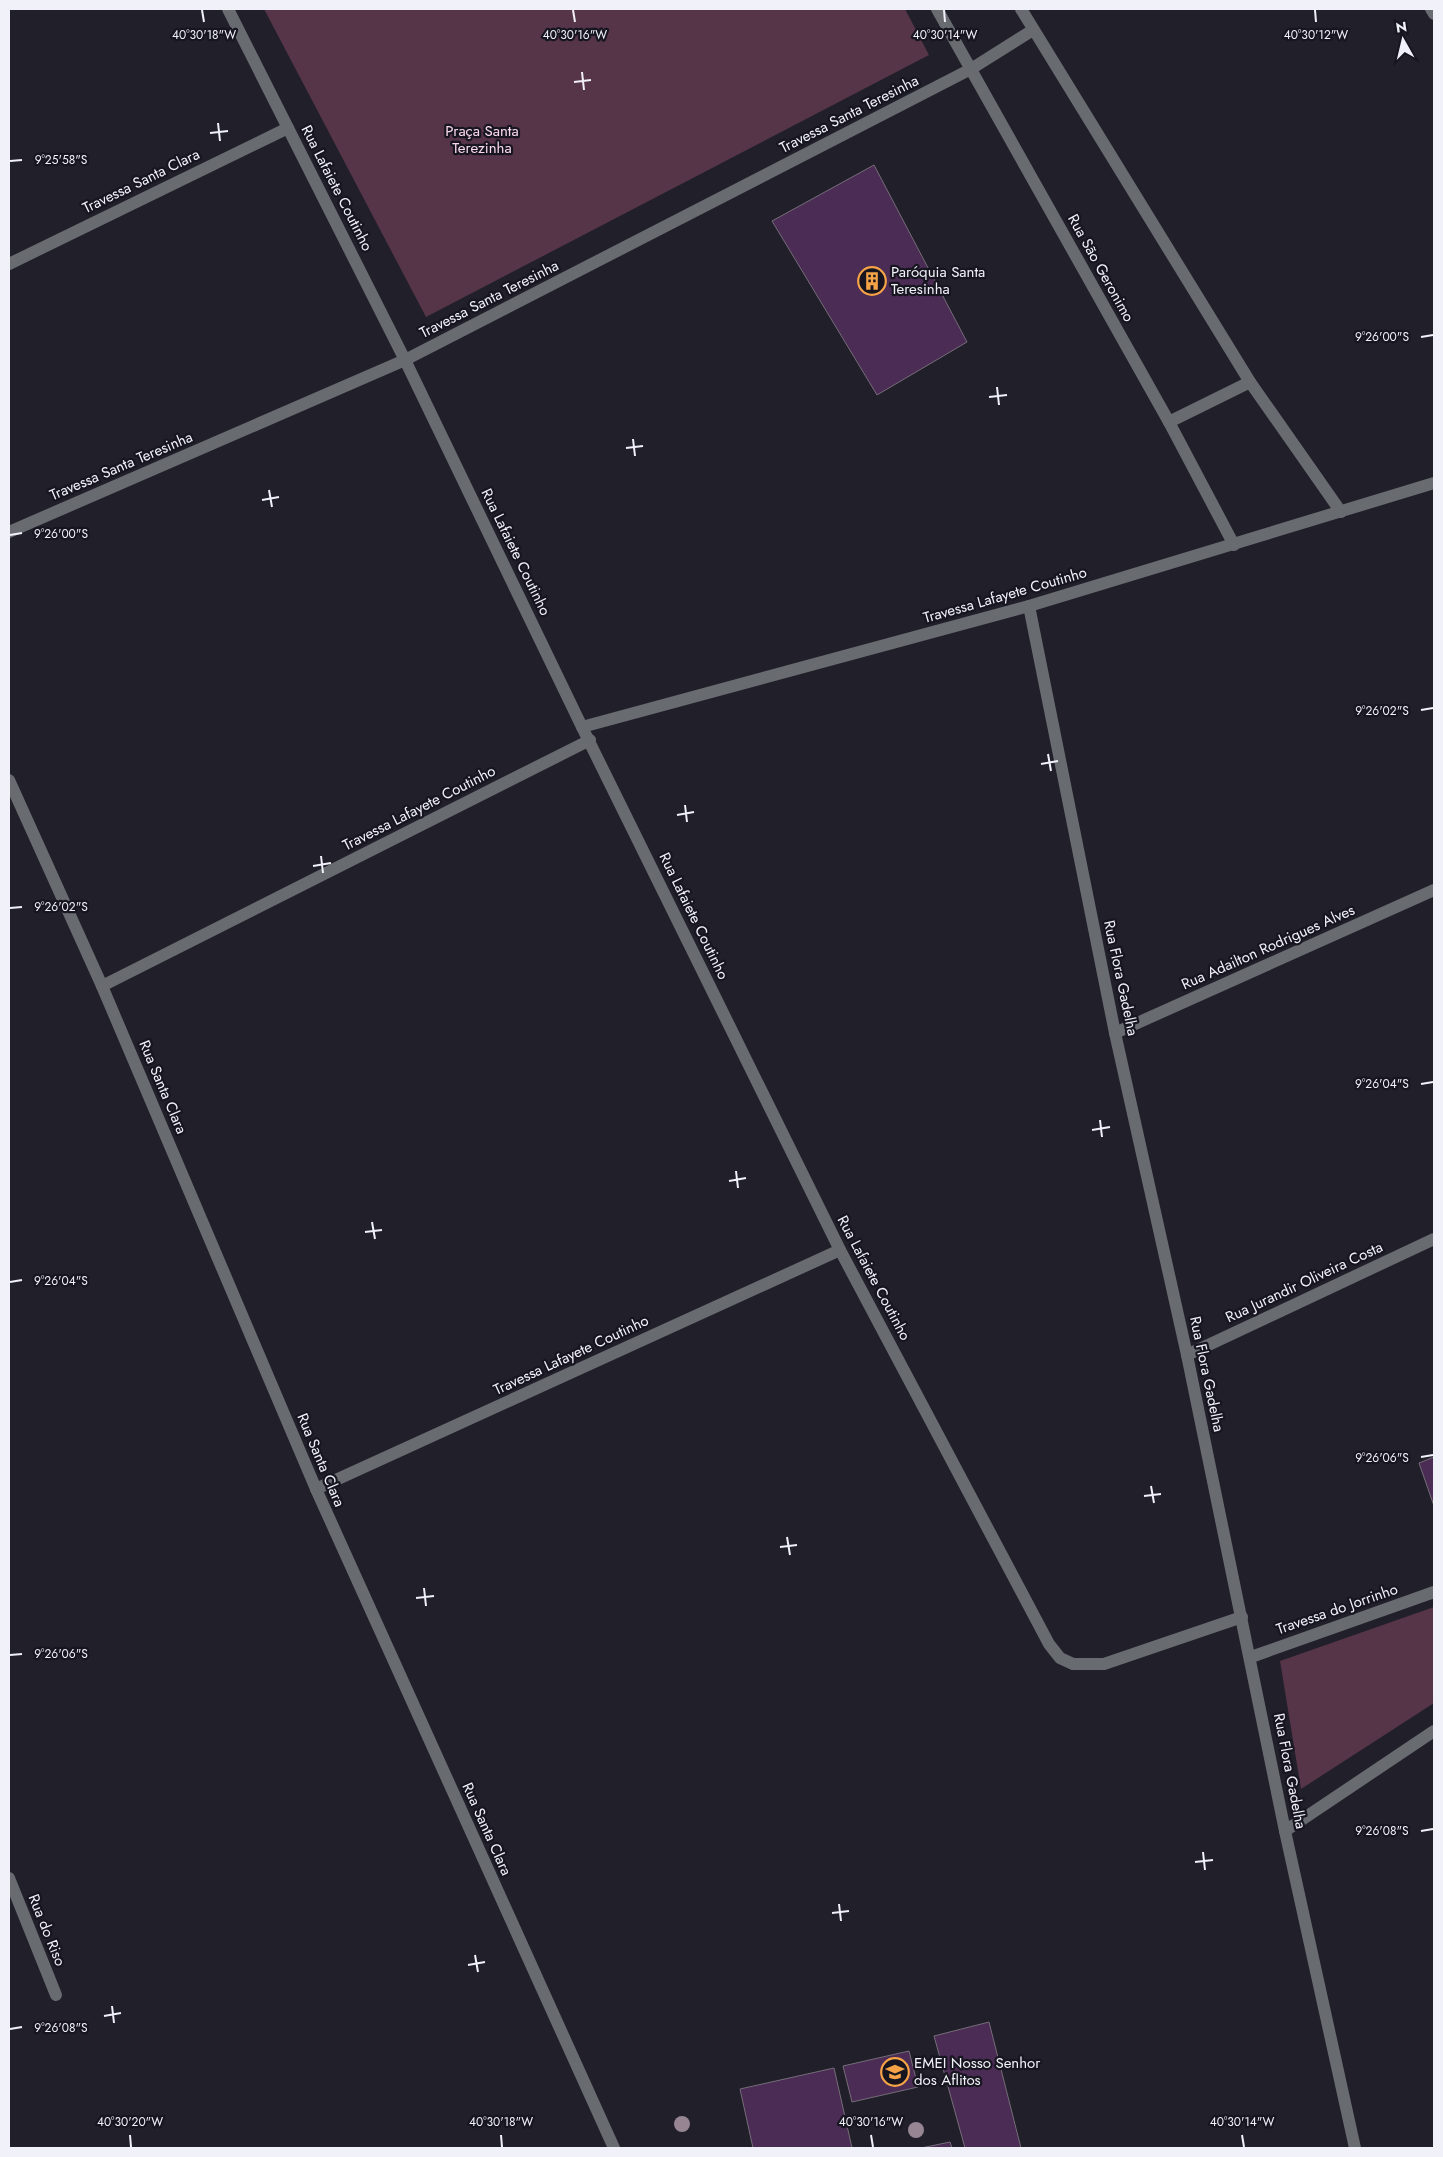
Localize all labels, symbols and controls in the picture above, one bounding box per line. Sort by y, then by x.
north arrow [1378,15,1428,65]
text: N [1394,16,1408,38]
text: 40°30'18"W [172,26,236,44]
text: 40°30'16"W [543,26,607,44]
text: 40°30'14"W [913,26,977,44]
text: 40°30'12"W [1284,26,1348,44]
street label: Travessa Santa Teresinha [776,69,922,159]
park label: Praça Santa Terezinha [445,120,519,159]
street label: Rua Lafaiete Coutinho [296,121,378,255]
street label: Travessa Santa Clara [79,143,203,219]
text: 9°25'58"S [35,151,88,169]
street label: Rua São Geronimo [1062,210,1140,326]
street label: Travessa Santa Teresinha [416,254,562,344]
place label: Paróquia Santa Teresinha [891,261,985,300]
building icon: Paróquia Santa Teresinha [857,266,887,296]
text: 9°26'00"S [1355,328,1409,346]
street label: Travessa Santa Teresinha [46,426,196,506]
street label: Rua Lafaiete Coutinho [476,485,556,619]
text: 9°26'00"S [34,525,88,543]
street label: Travessa Lafayete Coutinho [921,561,1089,629]
text: 9°26'02"S [1355,702,1409,720]
street label: Travessa Lafayete Coutinho [339,760,499,856]
street label: Rua Lafaiete Coutinho [654,849,734,983]
text: 9°26'02"S [34,898,88,916]
street label: Rua Adailton Rodrigues Alves [1178,899,1358,995]
street label: Rua Flora Gadelha [1098,918,1144,1038]
street label: Rua Santa Clara [133,1037,193,1137]
text: 9°26'04"S [1355,1075,1409,1093]
street label: Rua Lafaiete Coutinho [832,1212,916,1344]
street label: Rua Jurandir Oliveira Costa [1222,1236,1386,1328]
text: 9°26'04"S [34,1272,88,1290]
street label: Travessa Lafayete Coutinho [490,1309,652,1401]
street label: Rua Flora Gadelha [1184,1314,1230,1434]
street label: Rua Santa Clara [291,1410,351,1510]
text: 9°26'06"S [1355,1449,1409,1467]
street label: Travessa do Jorrinho [1273,1578,1401,1640]
text: 9°26'06"S [34,1645,88,1663]
street label: Rua Flora Gadelha [1268,1711,1312,1831]
street label: Rua Santa Clara [457,1779,517,1879]
text: 9°26'08"S [1355,1822,1409,1840]
street label: Rua do Riso [23,1891,71,1969]
text: 9°26'08"S [34,2019,88,2037]
place label: EMEI Nosso Senhor dos Aflitos [914,2052,1041,2091]
school or university icon: EMEI Nosso Senhor dos Aflitos [880,2057,910,2087]
text: 40°30'20"W [97,2113,163,2131]
text: 40°30'18"W [469,2113,533,2131]
text: 40°30'16"W [839,2113,903,2131]
text: 40°30'14"W [1210,2113,1274,2131]

